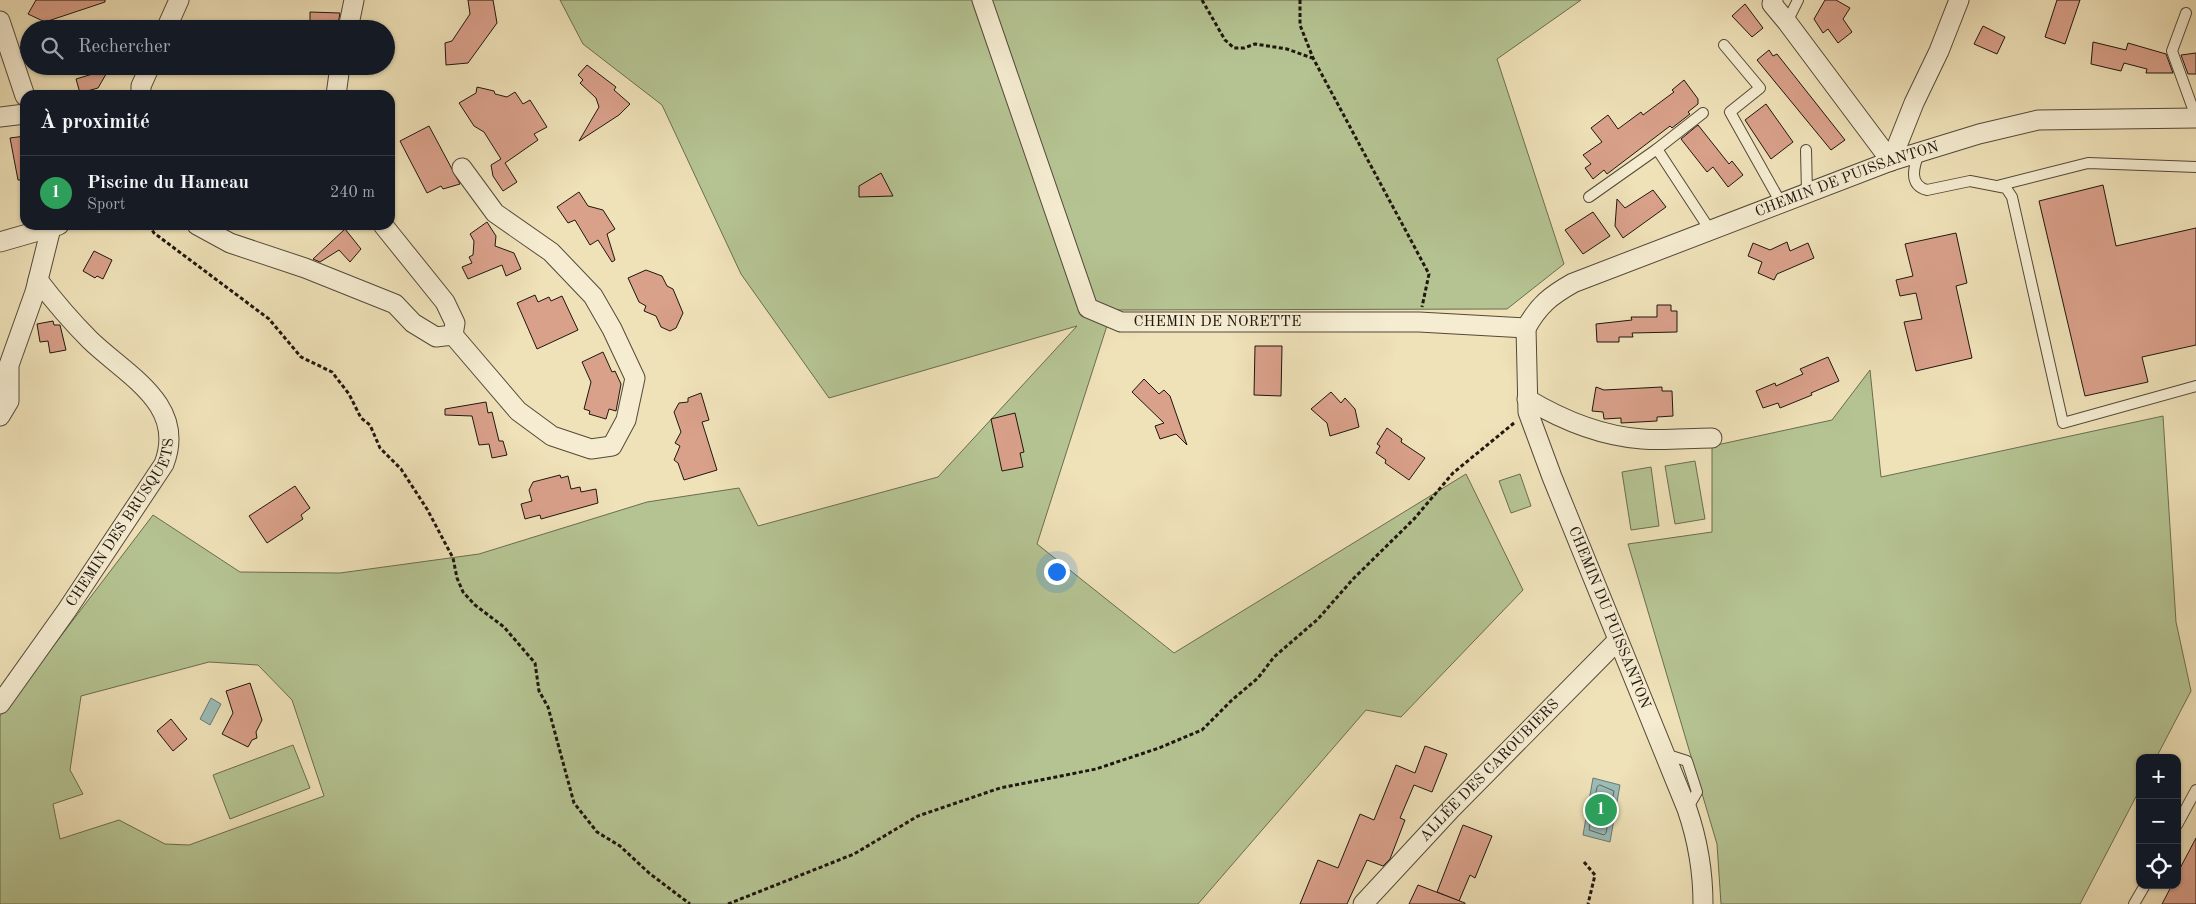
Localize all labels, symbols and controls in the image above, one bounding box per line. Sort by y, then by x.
search box [20,20,395,75]
icon: search [38,34,66,62]
text: Rechercher [78,38,171,57]
text: À proximité [40,112,150,133]
street label: CHEMIN DE PUISSANTON [1753,139,1941,220]
text: Piscine du Hameau [87,174,249,193]
text: 1 [51,185,61,201]
text: 240 m [330,185,375,201]
text: Sport [87,197,125,213]
street label: CHEMIN DE NORETTE [1134,315,1301,330]
street label: CHEMIN DES BRUSQUETS [64,438,177,610]
street label: CHEMIN DU PUISSANTON [1565,524,1653,711]
your location [1044,559,1070,585]
street label: ALLÉE DES CAROUBIERS [1417,697,1562,845]
map controls [2136,754,2181,889]
button: + [2136,754,2181,799]
pin: 1 [1585,791,1617,829]
button: − [2136,799,2181,844]
button: locate [2136,844,2181,889]

